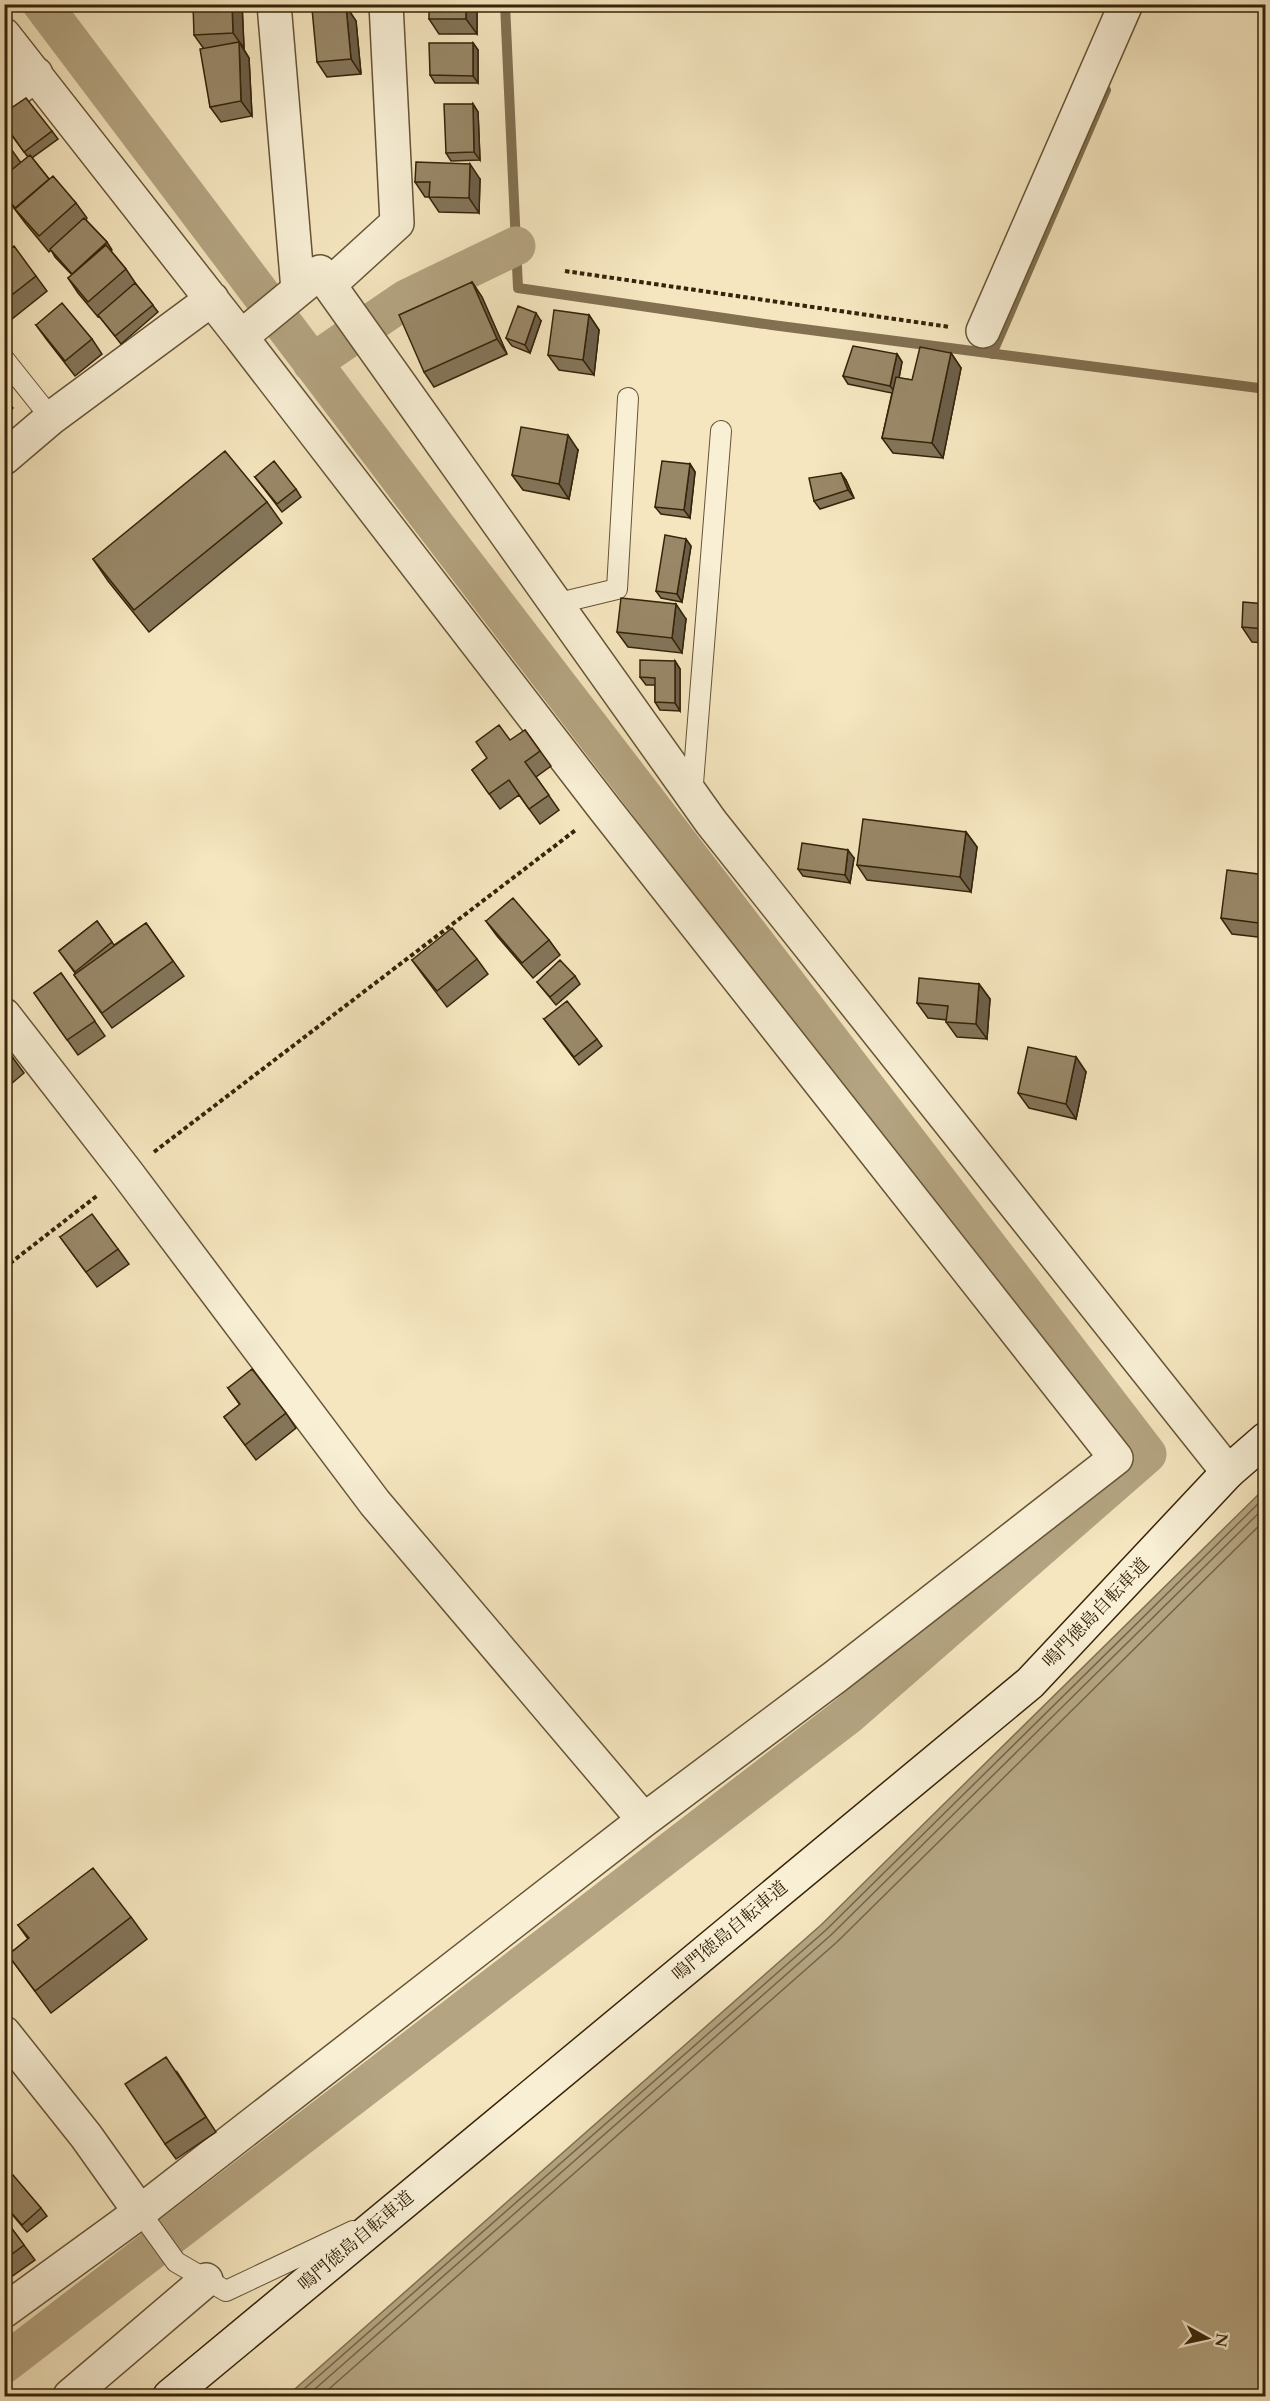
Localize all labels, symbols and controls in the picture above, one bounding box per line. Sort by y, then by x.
street label: 鳴門徳島自転車道 [1037,1553,1155,1673]
street label: 鳴門徳島自転車道 [667,1875,793,1987]
street label: 鳴門徳島自転車道 [293,2185,419,2297]
north arrow [1177,2308,1237,2368]
text: N [1209,2332,1233,2348]

